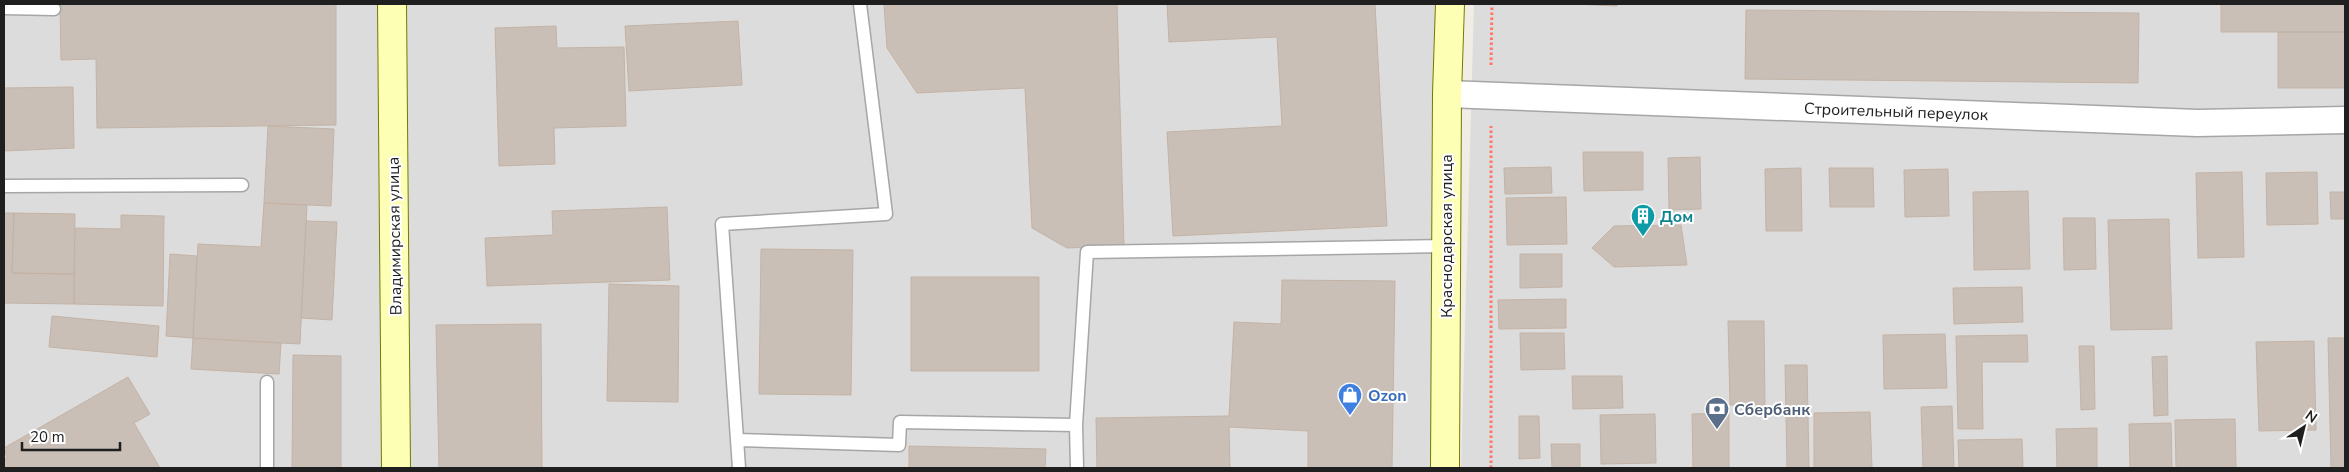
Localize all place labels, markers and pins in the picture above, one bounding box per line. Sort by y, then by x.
building icon: Дом [1630,203,1656,237]
place label: Дом [1660,206,1693,228]
shop icon: Ozon [1337,382,1363,416]
place label: Ozon [1368,385,1407,407]
bank icon: Сбербанк [1704,396,1730,430]
place label: Сбербанк [1734,399,1811,421]

